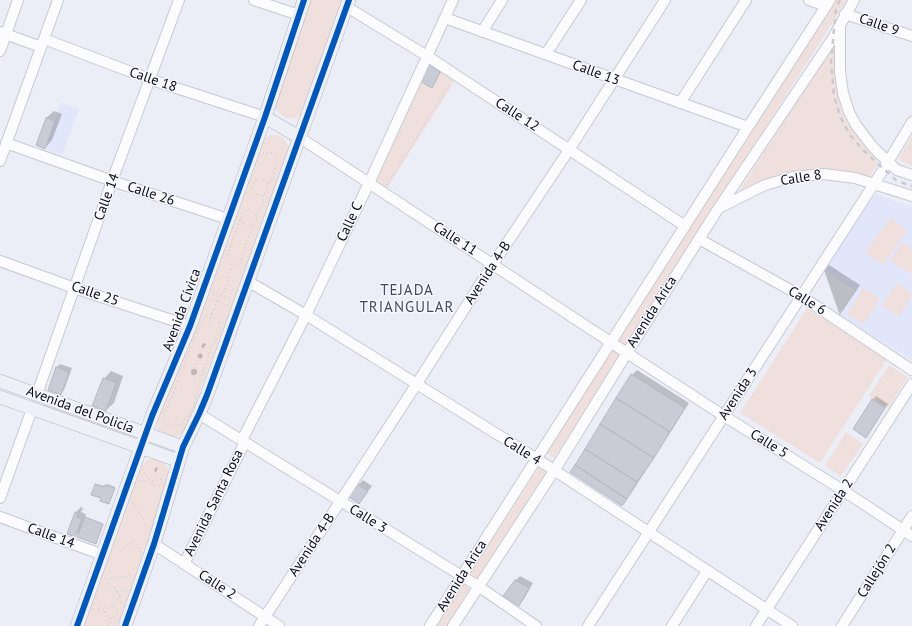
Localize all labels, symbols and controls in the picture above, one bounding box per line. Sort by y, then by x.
street label: Calle 9 [857,10,901,40]
street label: Calle 13 [570,57,622,89]
street label: Calle 18 [127,64,179,96]
street label: Calle 12 [492,95,542,135]
street label: Calle 8 [779,166,823,190]
street label: Calle 14 [91,171,123,223]
street label: Calle 26 [125,178,177,210]
street label: Calle C [334,200,366,244]
street label: Calle 11 [430,219,480,259]
street label: Avenida 4-B [461,238,515,308]
street label: Avenida Cívica [159,266,205,354]
street label: Avenida Arica [623,273,681,351]
street label: Calle 25 [69,278,121,310]
district label: TEJADA TRIANGULAR [360,282,454,317]
street label: Calle 6 [785,283,829,319]
street label: Avenida 3 [715,365,761,423]
street label: Avenida del Policía [24,383,136,437]
street label: Calle 5 [747,426,791,462]
street label: Calle 4 [500,433,544,469]
street label: Avenida Santa Rosa [181,447,247,559]
street label: Avenida 2 [811,476,857,534]
street label: Calle 3 [346,501,390,537]
street label: Avenida 4-B [285,510,339,580]
street label: Calle 14 [25,520,77,552]
street label: Avenida Arica [433,537,491,615]
street label: Callejón 2 [854,541,900,601]
street label: Calle 2 [195,567,239,603]

